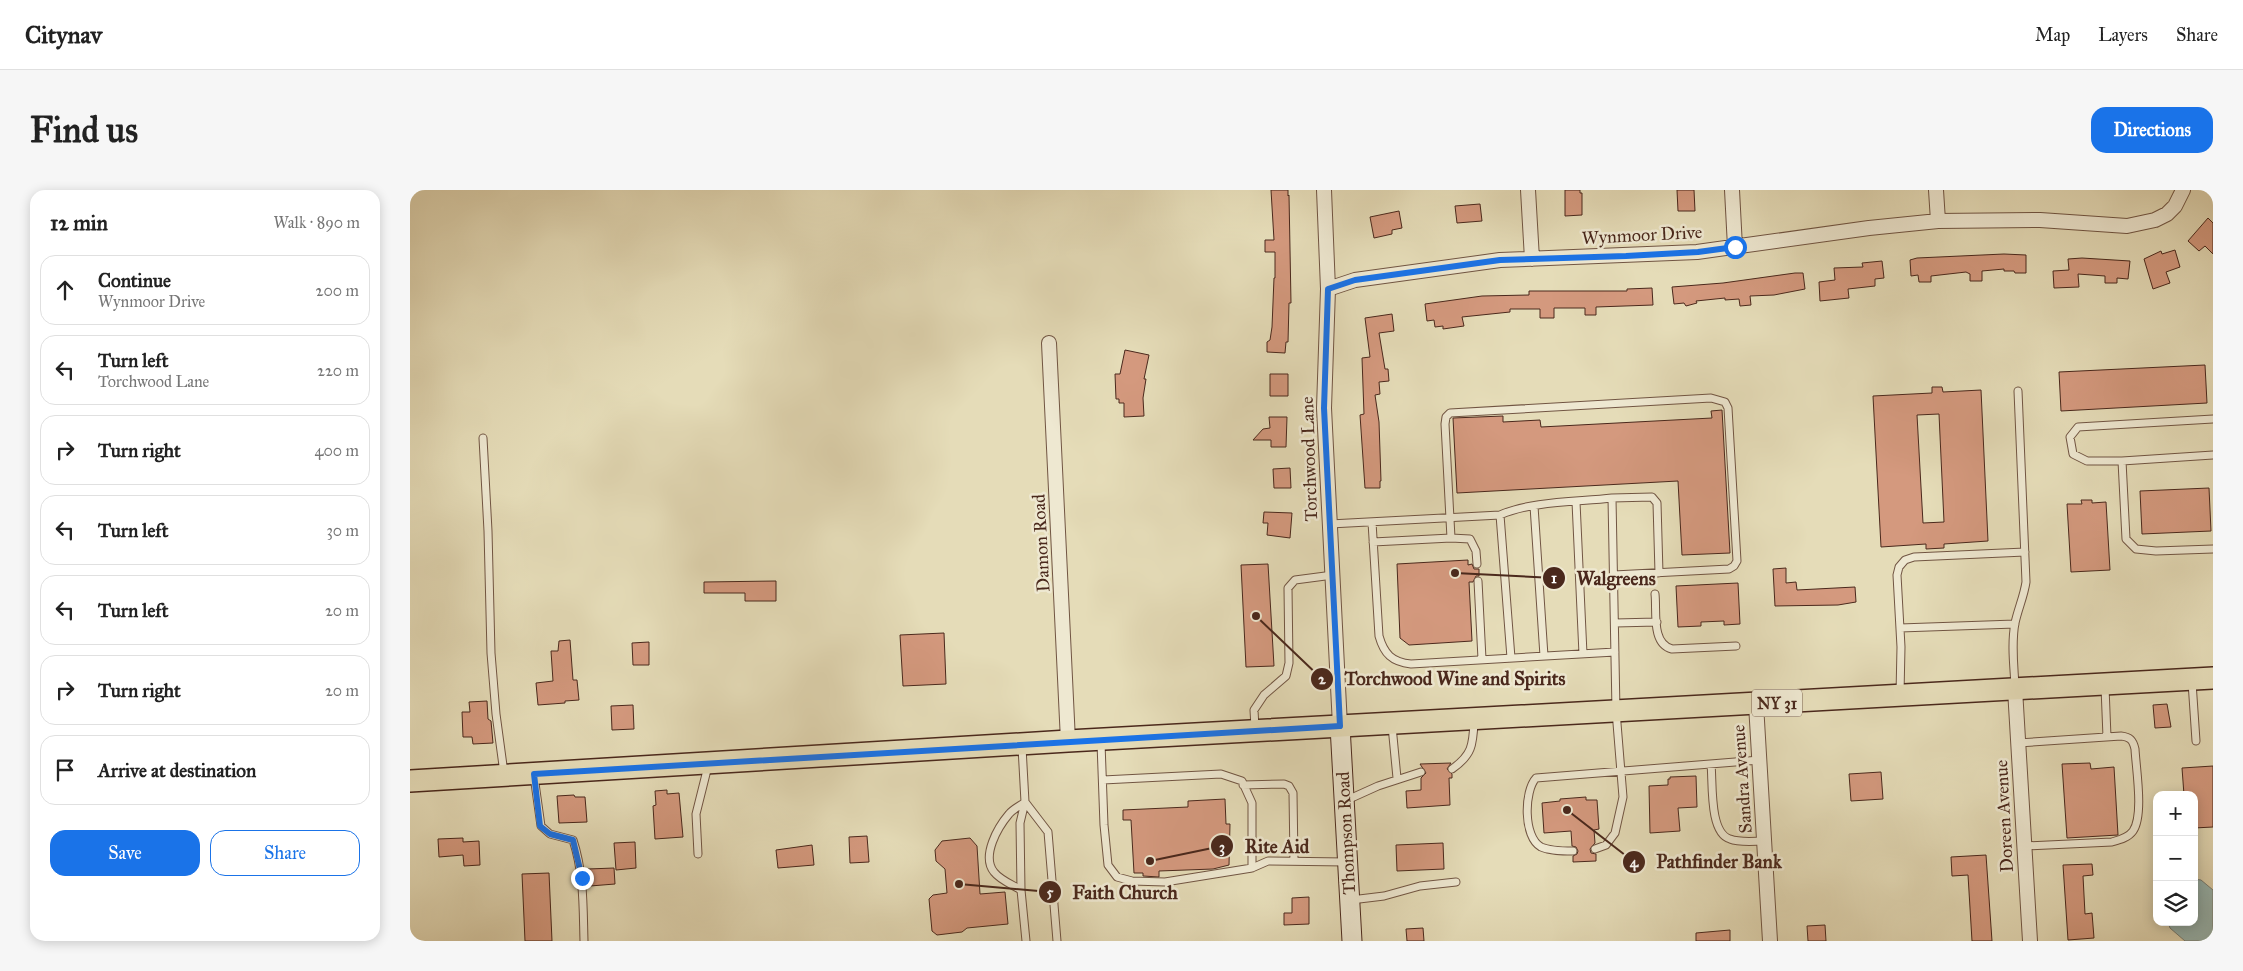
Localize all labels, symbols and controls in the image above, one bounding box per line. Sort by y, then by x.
text: Citynav [25,20,102,50]
text: Map [2035,24,2070,46]
text: Layers [2098,24,2148,46]
text: Share [2176,24,2218,46]
button: Directions [2091,107,2213,153]
text: Find us [30,109,138,152]
text: 12 min [50,210,108,236]
text: Walk · 890 m [273,213,360,232]
street label: Wynmoor Drive [1581,221,1703,249]
route start [1724,236,1747,259]
text: Continue [98,269,171,292]
icon: ahead [51,276,79,304]
text: 200 m [316,281,359,300]
text: Wynmoor Drive [98,292,205,311]
text: Turn left [98,349,168,372]
icon: left [51,356,79,384]
text: 220 m [317,361,359,380]
text: Torchwood Lane [98,372,209,391]
street label: Torchwood Lane [1296,396,1322,522]
icon: right [51,436,79,464]
text: Turn right [98,439,181,462]
text: 400 m [315,441,359,460]
street label: Damon Road [1027,493,1055,593]
icon: left [51,516,79,544]
text: Turn left [98,519,168,542]
text: 30 m [326,521,359,540]
callout: Walgreens [1541,561,1666,595]
text: Walgreens [1576,567,1656,591]
text: 1 [1551,569,1557,587]
icon: left [51,596,79,624]
text: Turn left [98,599,168,622]
text: 20 m [325,601,359,620]
callout: Torchwood Wine and Spirits [1309,662,1575,696]
text: Torchwood Wine and Spirits [1344,667,1566,691]
text: 2 [1318,670,1326,688]
icon: right [51,676,79,704]
text: Turn right [98,679,181,702]
text: 20 m [325,681,359,700]
road number: NY 31 [1752,689,1802,716]
street label: Sandra Avenue [1727,724,1757,834]
icon: arrive [51,756,79,784]
text: Arrive at destination [98,759,256,782]
street label: Doreen Avenue [1990,759,2018,873]
street label: Thompson Road [1332,771,1360,895]
map controls [2153,791,2198,926]
button: + [2153,791,2198,836]
callout: Rite Aid [1210,829,1320,863]
button: Save [50,830,200,876]
button: Share [210,830,360,876]
text: Rite Aid [1245,835,1310,858]
button: − [2153,836,2198,881]
text: 3 [1219,838,1225,857]
callout: Pathfinder Bank [1622,845,1792,879]
text: Pathfinder Bank [1656,850,1783,873]
text: 4 [1630,853,1639,872]
route end [571,867,594,890]
callout: Faith Church [1037,875,1188,909]
text: Faith Church [1072,881,1178,904]
button: layers [2153,881,2198,926]
text: 5 [1047,883,1054,901]

